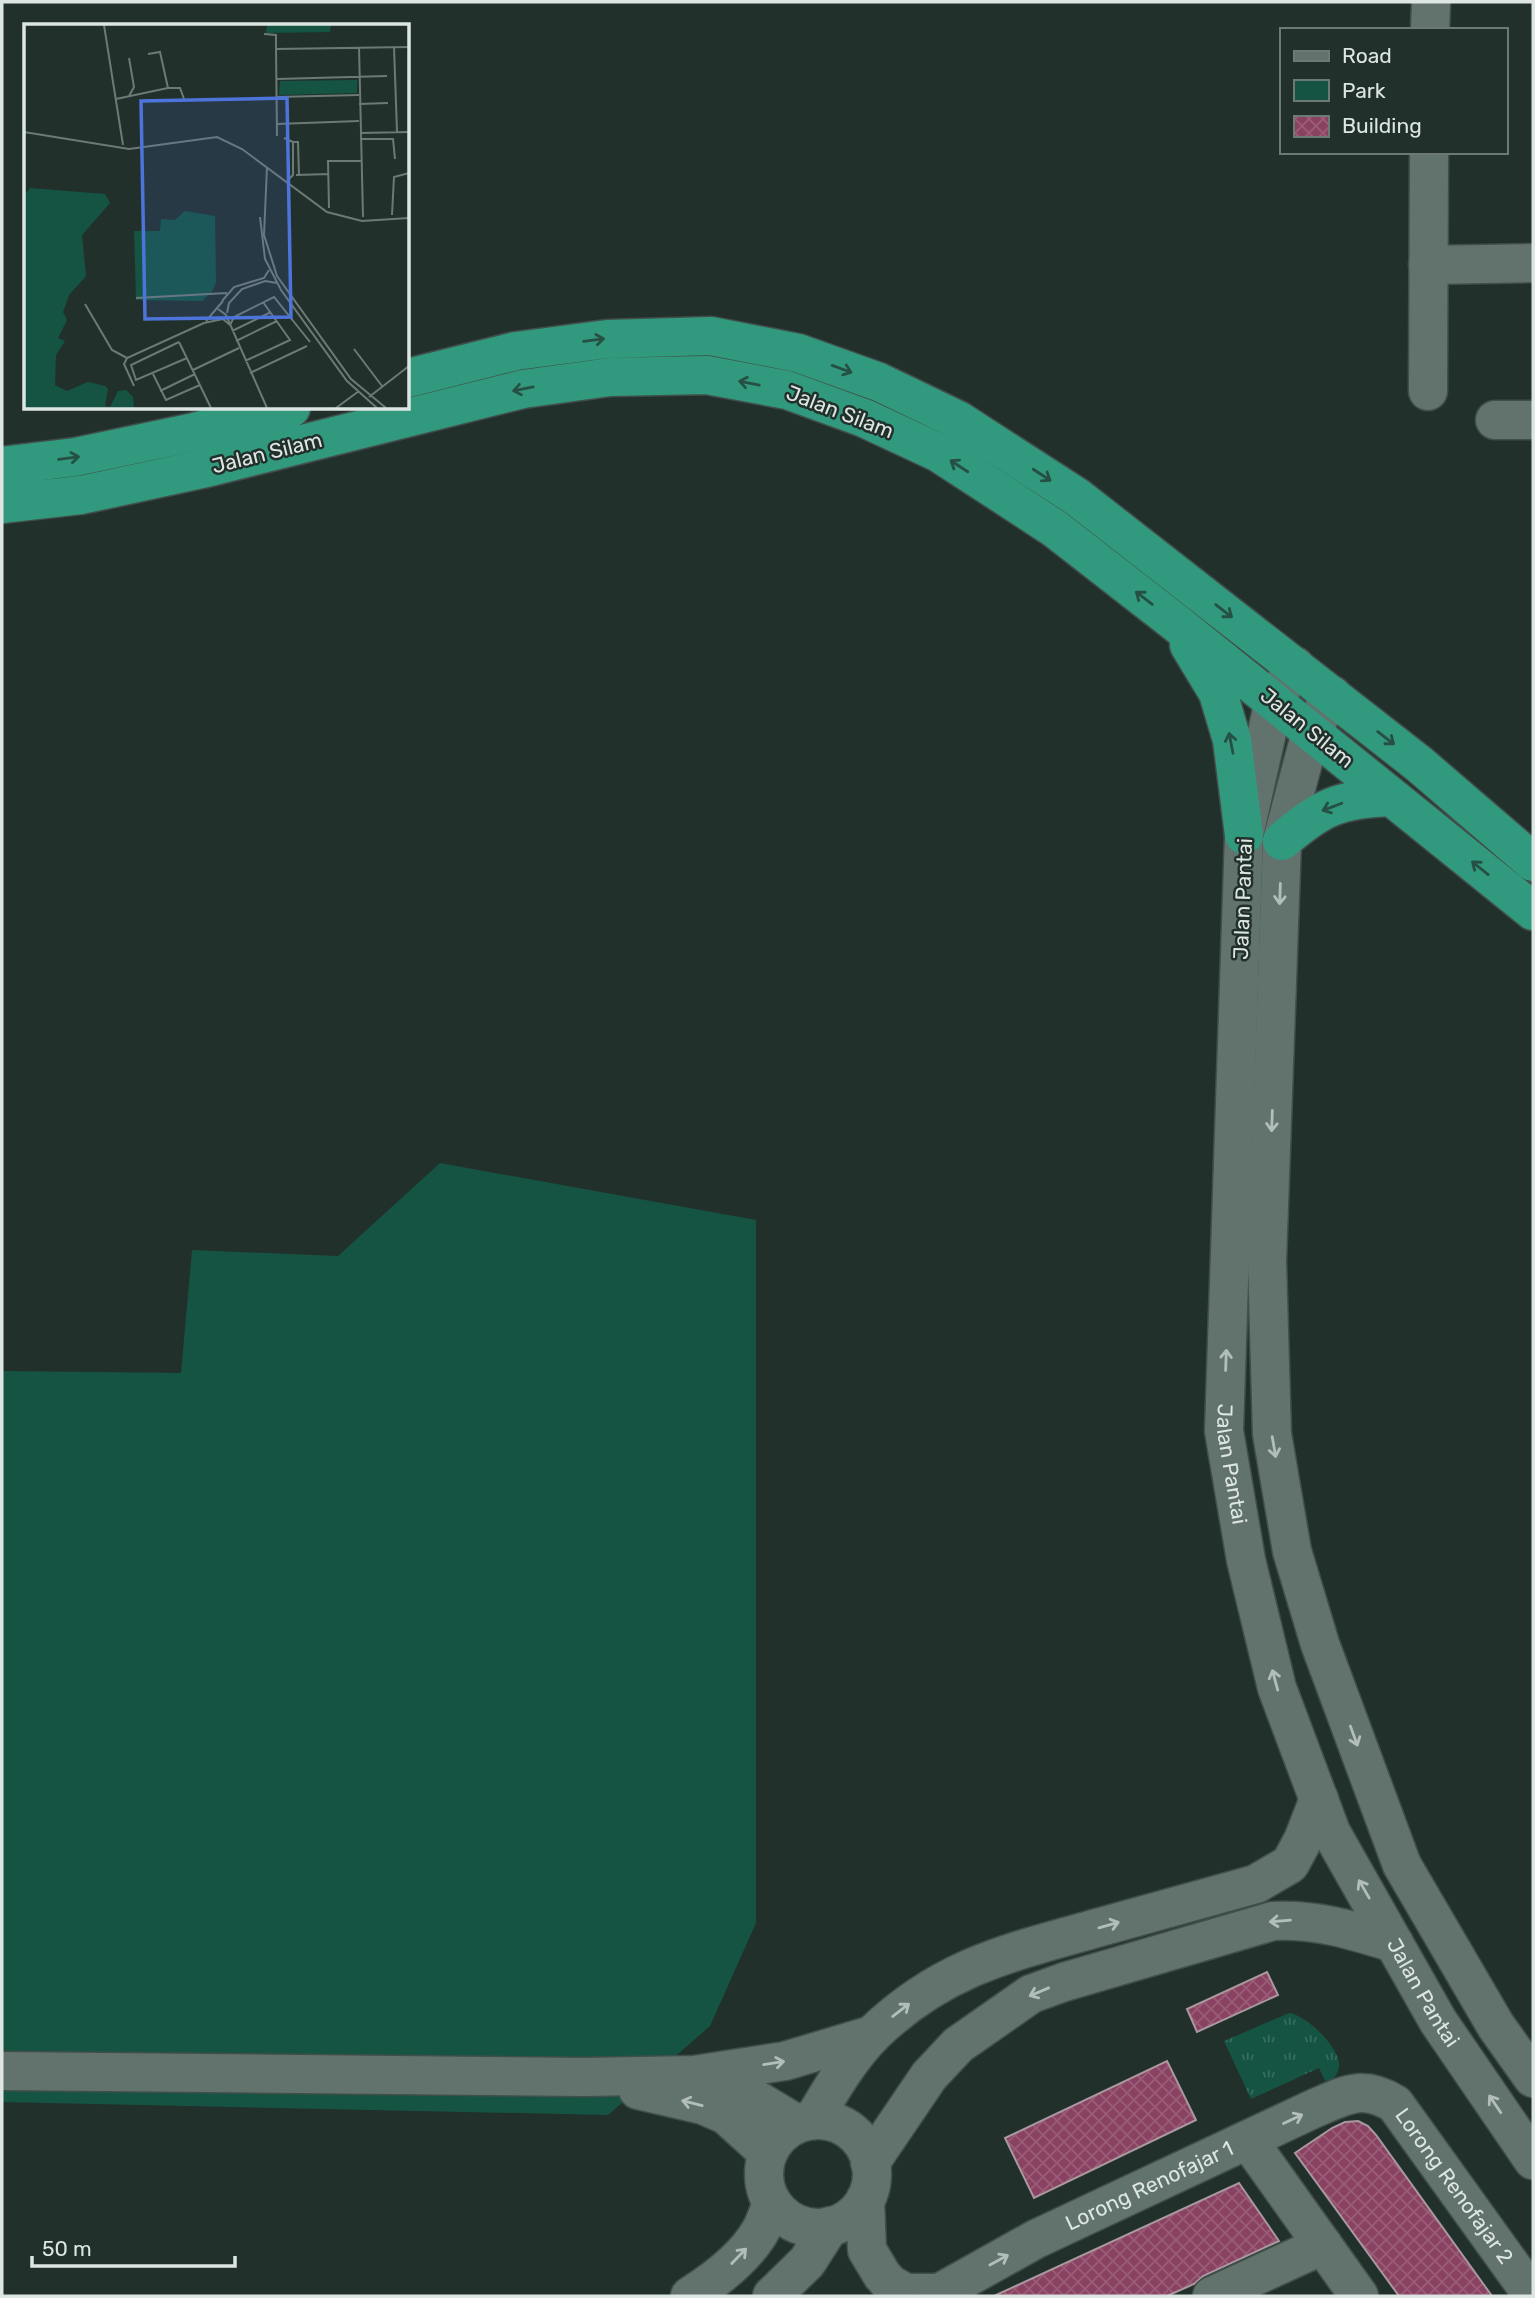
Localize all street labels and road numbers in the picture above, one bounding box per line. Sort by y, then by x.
street label: Jalan Silam [783,380,897,443]
street label: Jalan Silam [209,427,325,478]
street label: Jalan Silam [1256,682,1359,773]
street label: Jalan Pantai [1228,838,1257,960]
street label: Jalan Pantai [1212,1403,1253,1526]
street label: Jalan Pantai [1382,1934,1465,2052]
street label: Lorong Renofajar 2 [1390,2103,1519,2269]
street label: Lorong Renofajar 1 [1061,2135,1237,2235]

